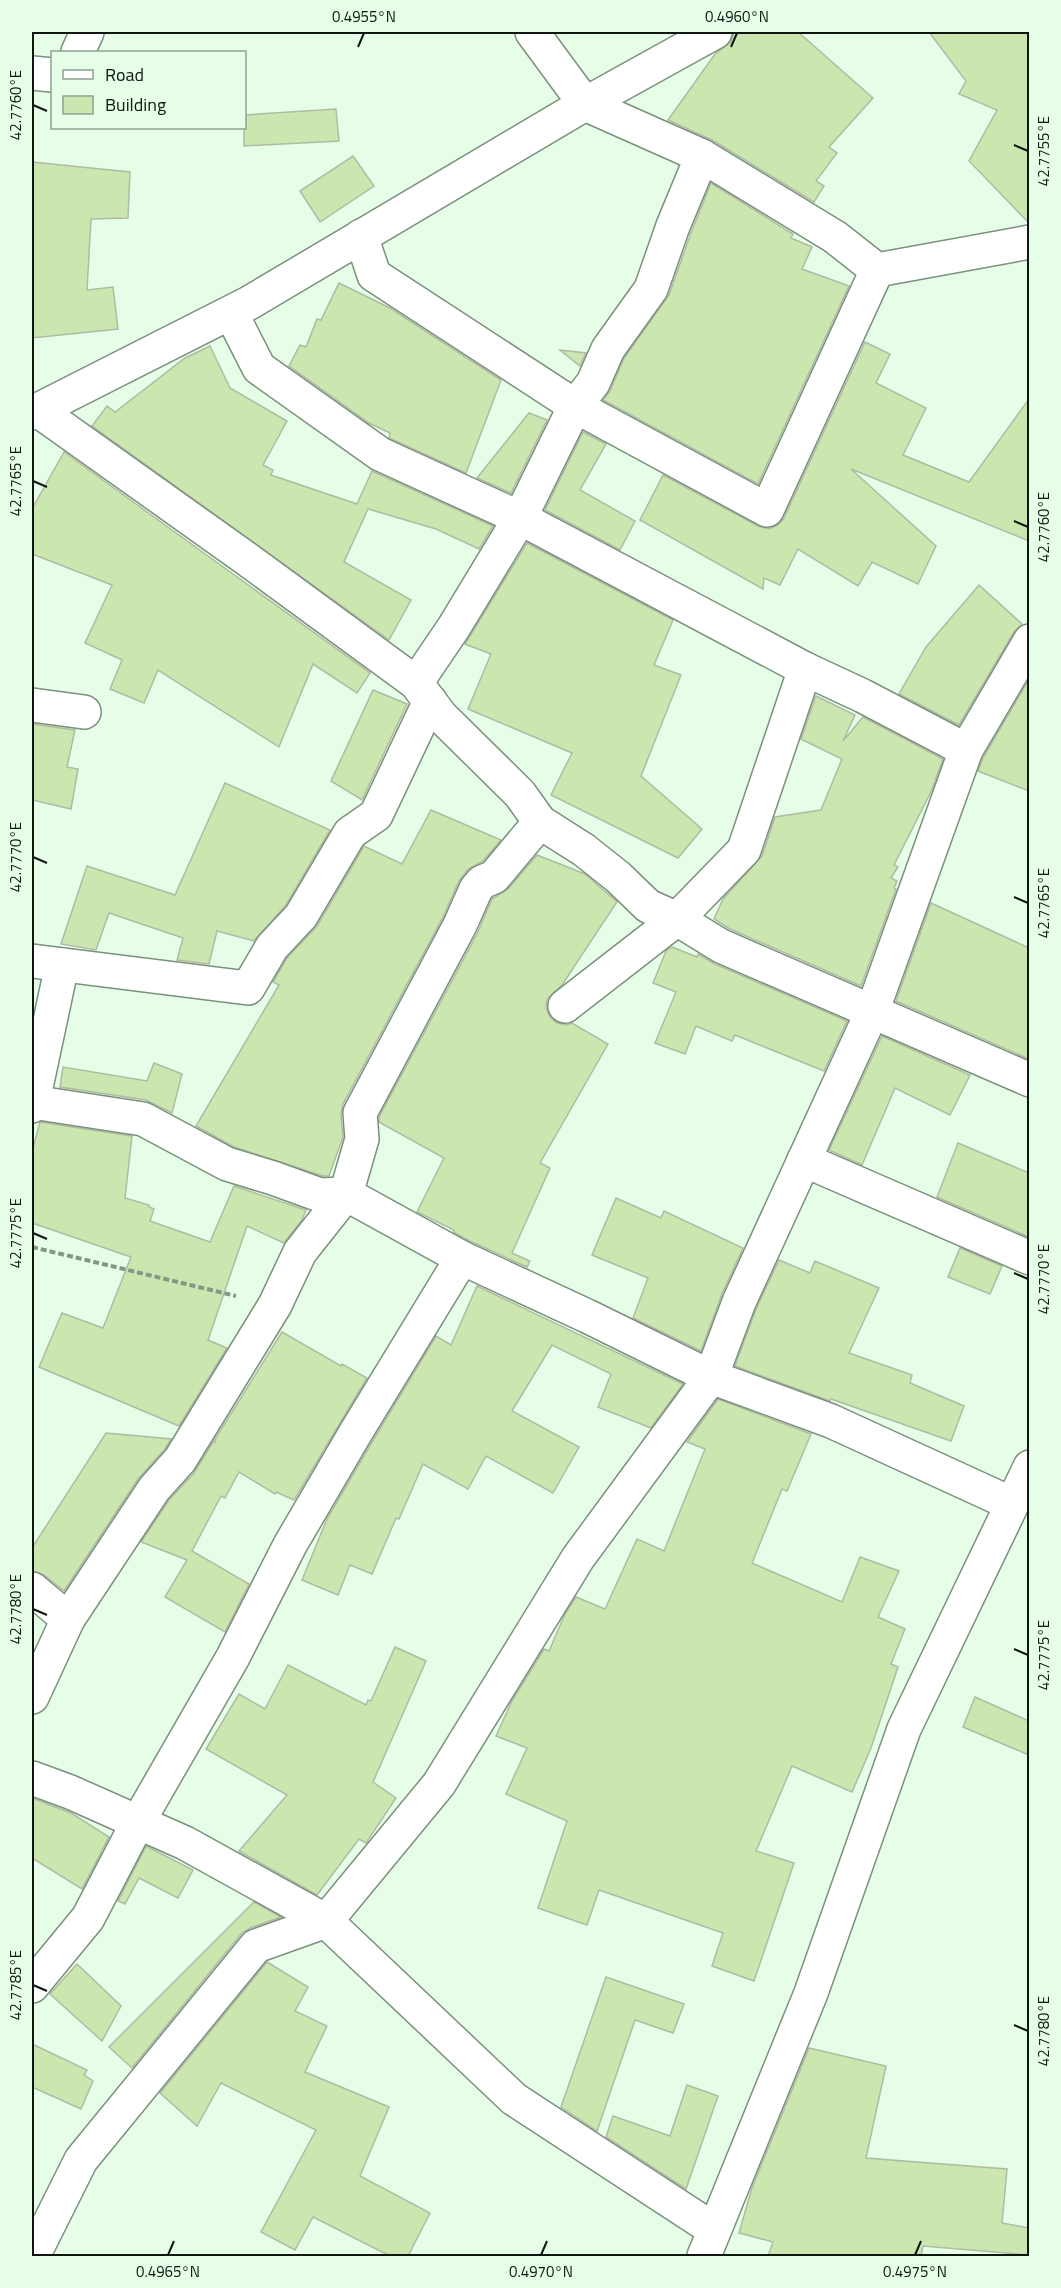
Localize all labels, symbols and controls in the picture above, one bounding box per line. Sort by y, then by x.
text: 0.4955°N [332,5,396,28]
text: 0.4960°N [705,5,769,28]
legend [51,51,246,129]
text: Road [105,61,144,88]
text: 42.7760°E [4,70,27,140]
text: Building [105,91,166,118]
text: 42.7755°E [1032,116,1055,186]
text: 42.7765°E [4,446,27,516]
text: 42.7760°E [1032,492,1055,562]
text: 42.7770°E [4,822,27,892]
text: 42.7765°E [1032,868,1055,938]
text: 42.7775°E [4,1198,27,1268]
text: 42.7770°E [1032,1244,1055,1314]
text: 42.7780°E [4,1574,27,1644]
text: 42.7775°E [1032,1620,1055,1690]
text: 42.7785°E [4,1950,27,2020]
text: 42.7780°E [1032,1996,1055,2066]
text: 0.4965°N [136,2260,200,2283]
text: 0.4970°N [509,2260,573,2283]
text: 0.4975°N [883,2260,947,2283]

